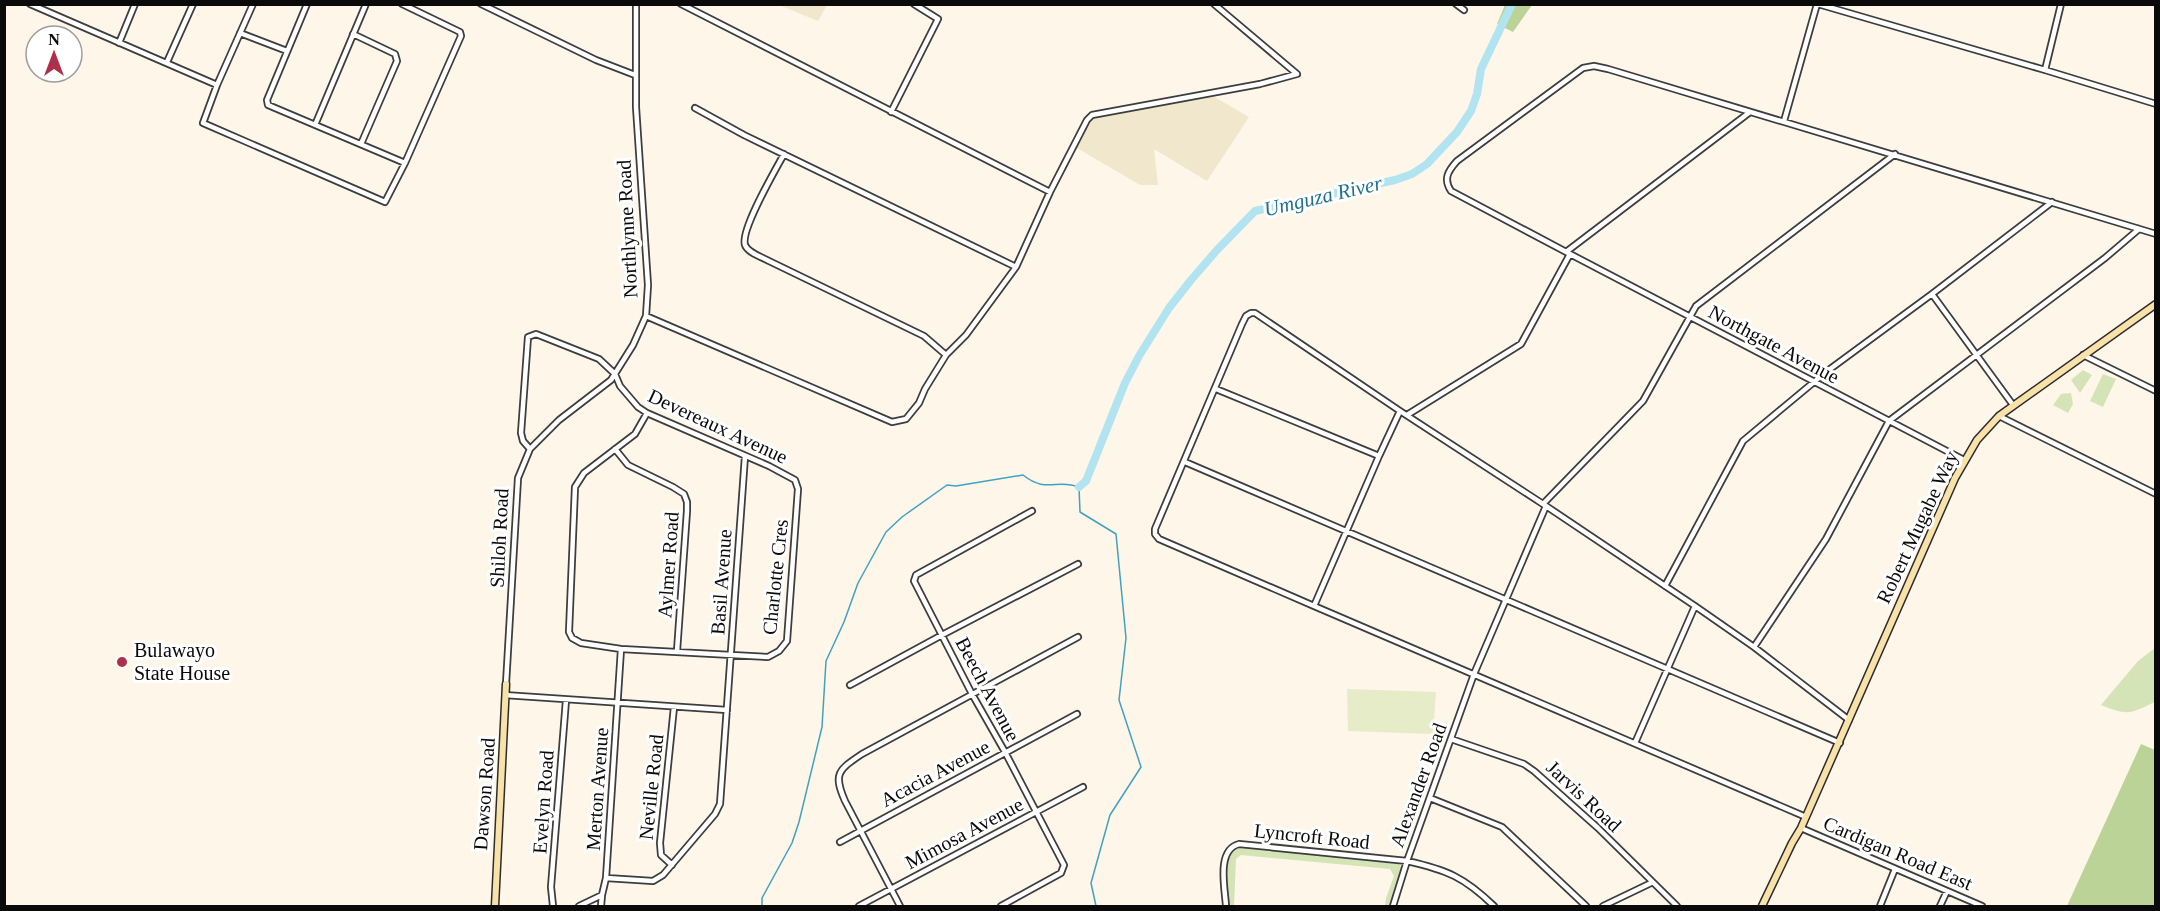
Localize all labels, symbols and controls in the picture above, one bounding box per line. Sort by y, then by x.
north arrow [24,24,84,84]
text: N [48,31,60,48]
street label: Northlynne Road [612,159,643,299]
water label: Umguza River [1261,171,1385,221]
street label: Northgate Avenue [1705,300,1843,389]
street label: Devereaux Avenue [645,384,791,468]
street label: Robert Mugabe Way [1872,447,1963,607]
street label: Shiloh Road [485,488,513,588]
street label: Aylmer Road [653,511,684,619]
street label: Charlotte Cres [758,518,792,636]
street label: Basil Avenue [706,528,736,636]
street label: Beech Avenue [951,633,1025,745]
place label: Bulawayo State House [134,639,230,684]
marker: Bulawayo State House [115,655,129,669]
street label: Alexander Road [1385,720,1451,850]
street label: Merton Avenue [582,727,612,851]
street label: Neville Road [635,733,667,841]
street label: Acacia Avenue [877,735,993,811]
street label: Dawson Road [469,737,499,851]
street label: Evelyn Road [528,749,559,855]
street label: Jarvis Road [1542,756,1626,836]
street label: Mimosa Avenue [901,793,1027,873]
street label: Cardigan Road East [1820,812,1976,895]
street label: Lyncroft Road [1253,819,1371,854]

